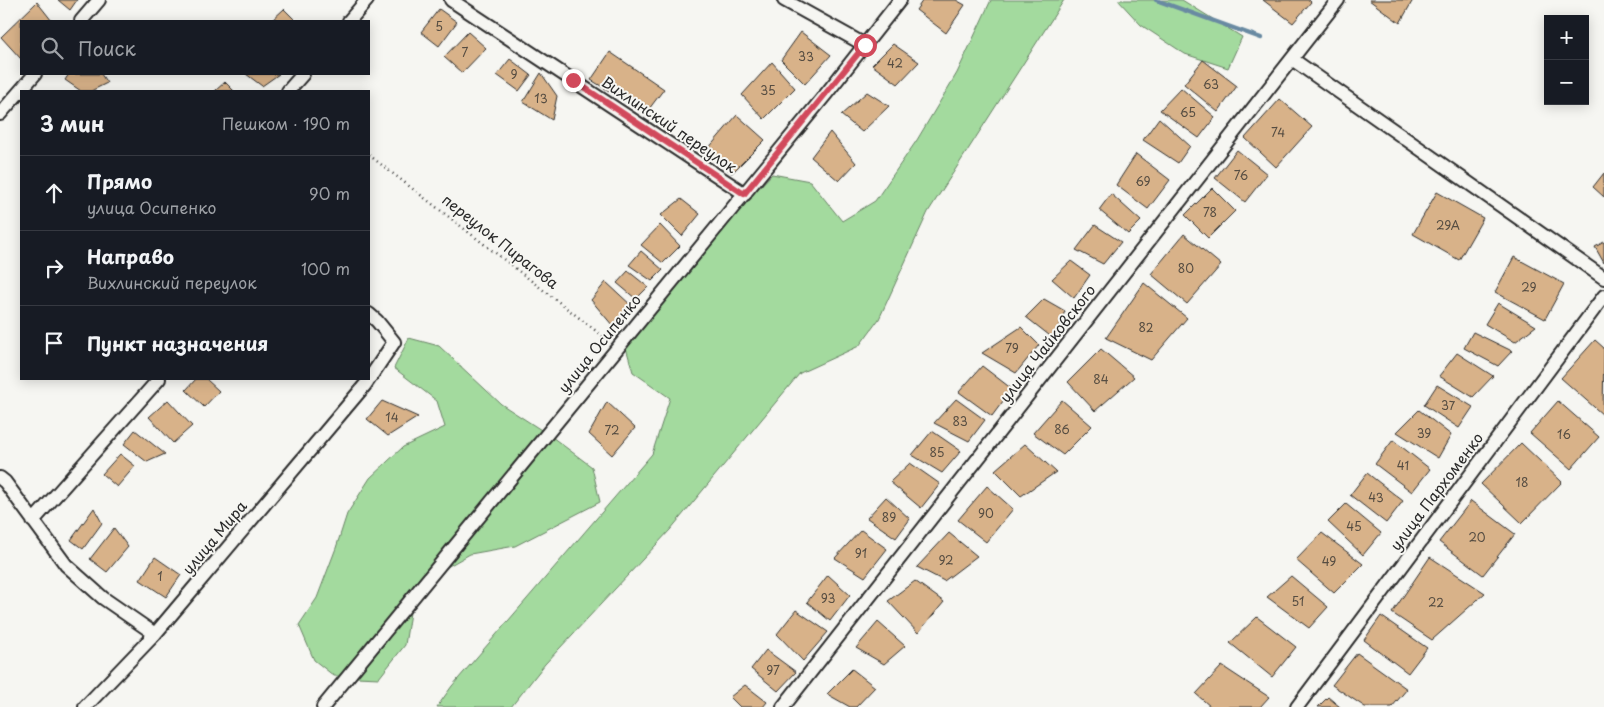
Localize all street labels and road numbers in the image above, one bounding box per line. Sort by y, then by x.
street label: Вихлинский переулок [597,70,742,178]
street label: переулок Пирагова [438,188,565,294]
street label: улица Чайковского [993,279,1100,407]
street label: улица Осипенко [552,289,646,397]
street label: улица Пархоменко [1384,427,1488,555]
street label: улица Мира [176,495,252,579]

